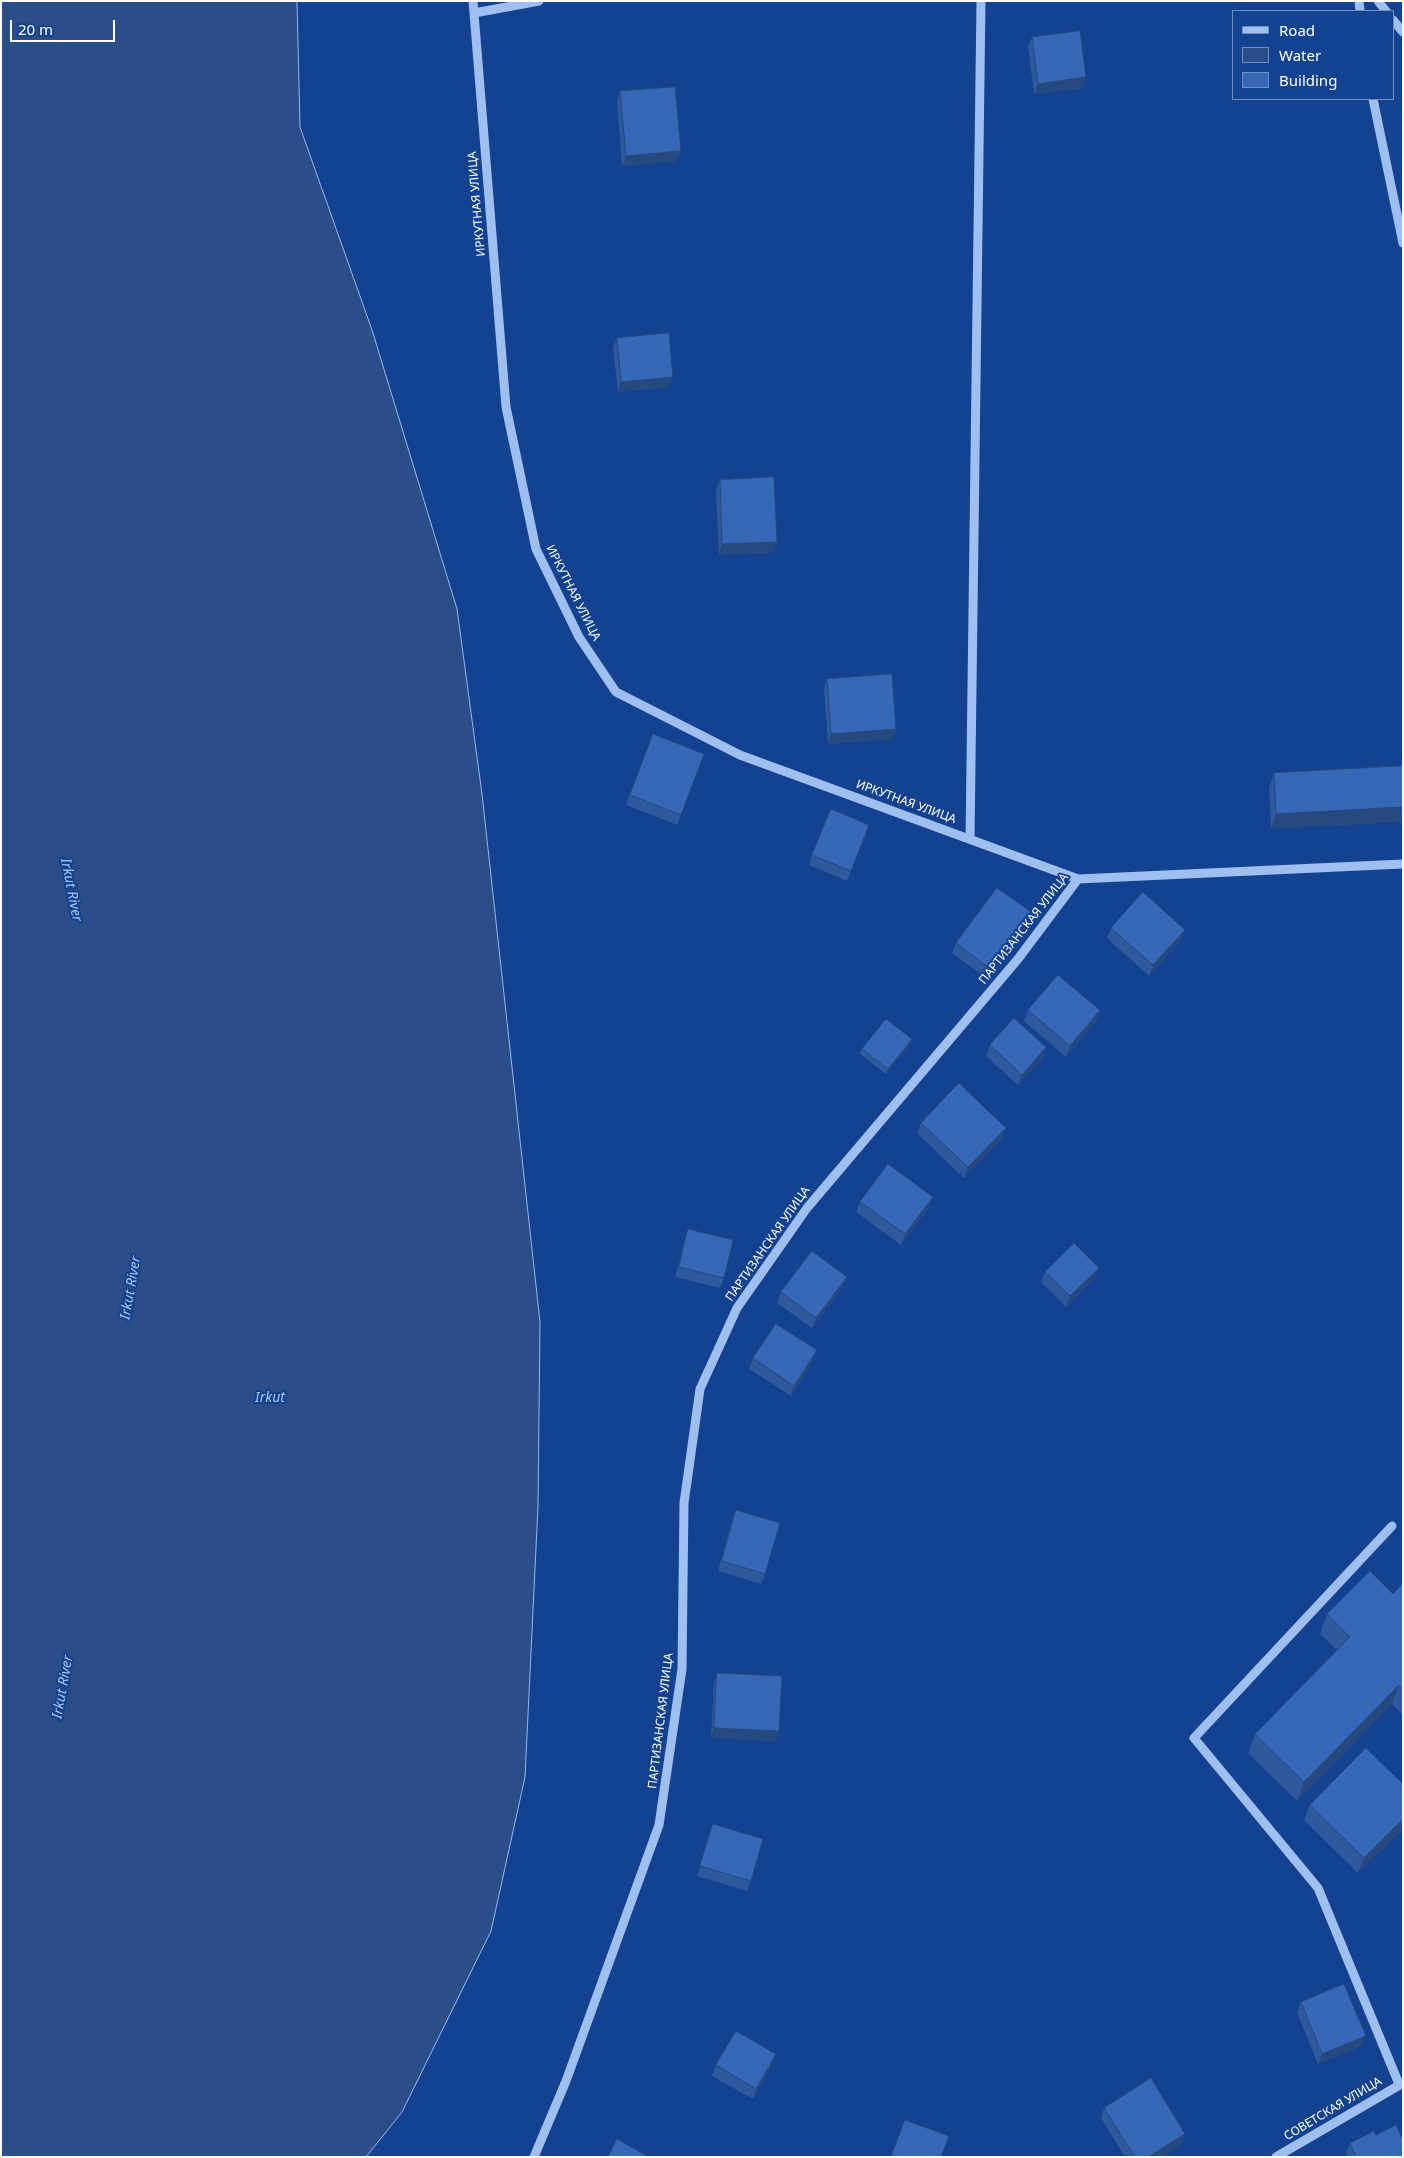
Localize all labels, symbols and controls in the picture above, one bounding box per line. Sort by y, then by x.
scale bar [12,10,118,42]
legend [1232,10,1394,100]
text: 20 m [18,19,53,39]
text: Road [1279,20,1315,40]
text: Water [1279,45,1321,65]
text: Building [1279,70,1337,90]
street label: ИРКУТНАЯ УЛИЦА [465,151,489,257]
street label: ИРКУТНАЯ УЛИЦА [543,543,603,643]
street label: ИРКУТНАЯ УЛИЦА [854,777,958,827]
water label: Irkut River [57,857,85,923]
street label: ПАРТИЗАНСКАЯ УЛИЦА [976,871,1072,987]
street label: ПАРТИЗАНСКАЯ УЛИЦА [723,1184,813,1304]
water label: Irkut River [117,1255,145,1321]
water label: Irkut [255,1390,285,1406]
street label: ПАРТИЗАНСКАЯ УЛИЦА [646,1652,676,1790]
water label: Irkut River [49,1654,77,1720]
street label: СОВЕТСКАЯ УЛИЦА [1282,2074,1384,2144]

